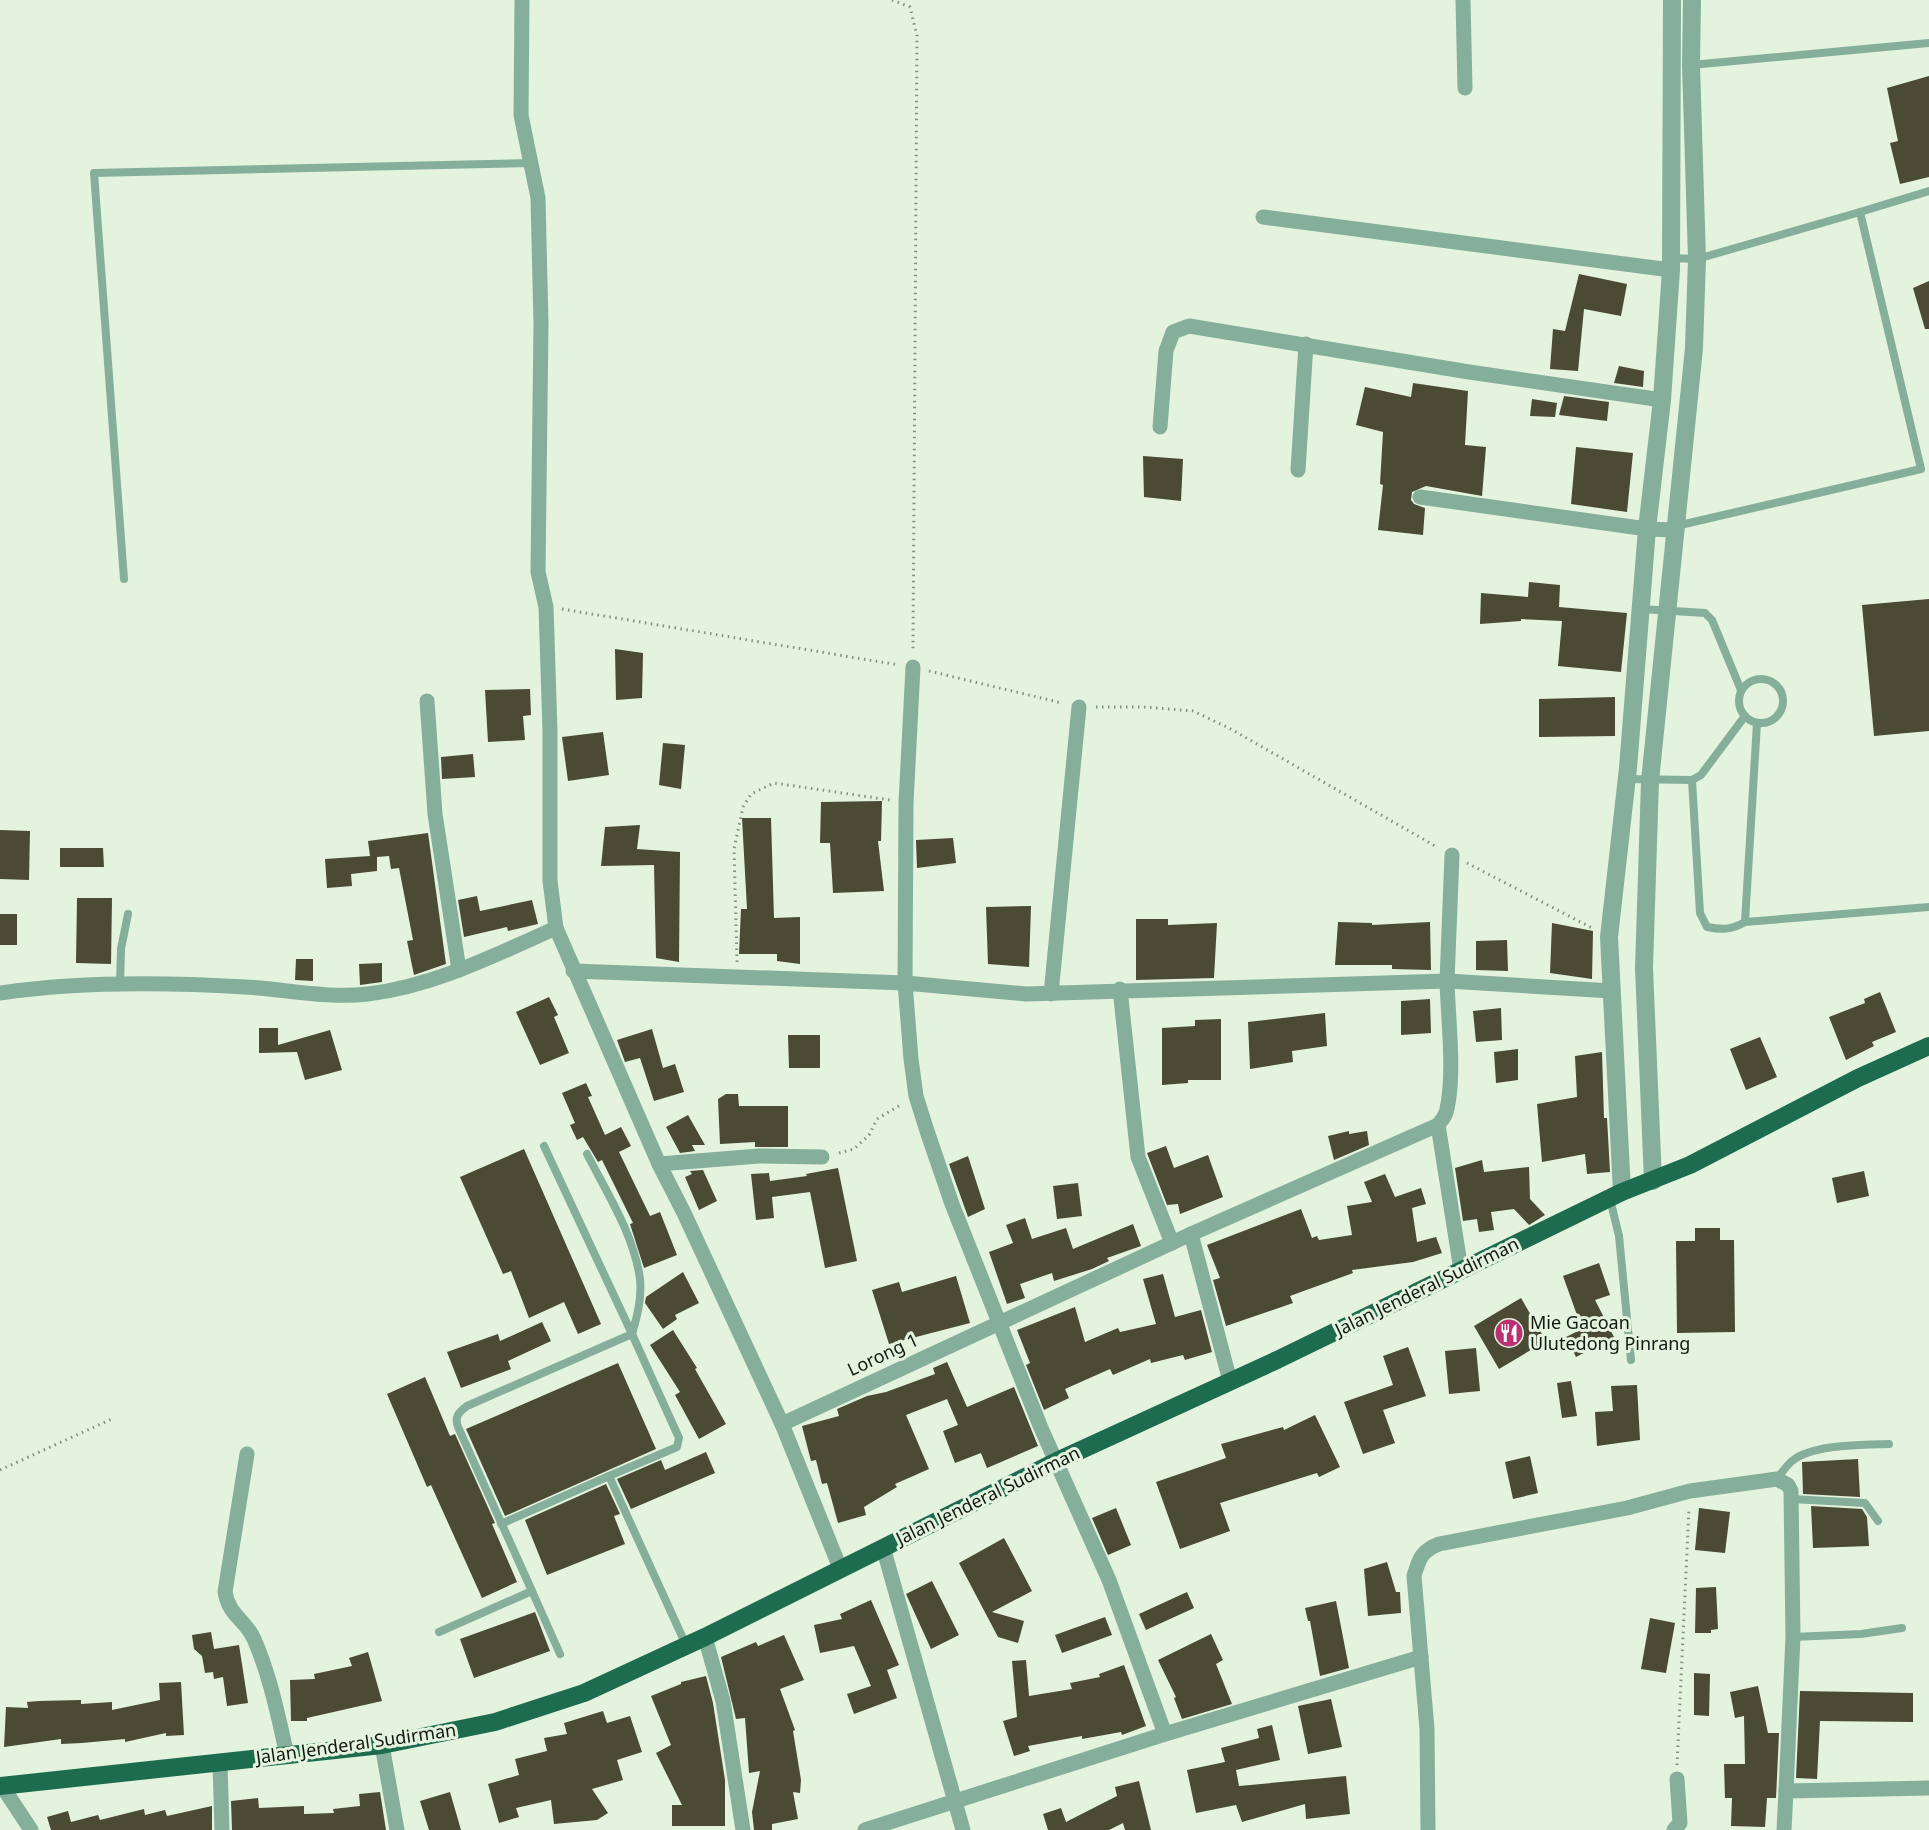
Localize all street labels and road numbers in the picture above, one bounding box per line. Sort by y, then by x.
street label: Jalan Jenderal Sudirman [1329,1231,1522,1342]
street label: Lorong 1 [843,1327,922,1381]
street label: Jalan Jenderal Sudirman [890,1440,1083,1551]
street label: Jalan Jenderal Sudirman [252,1717,457,1769]

